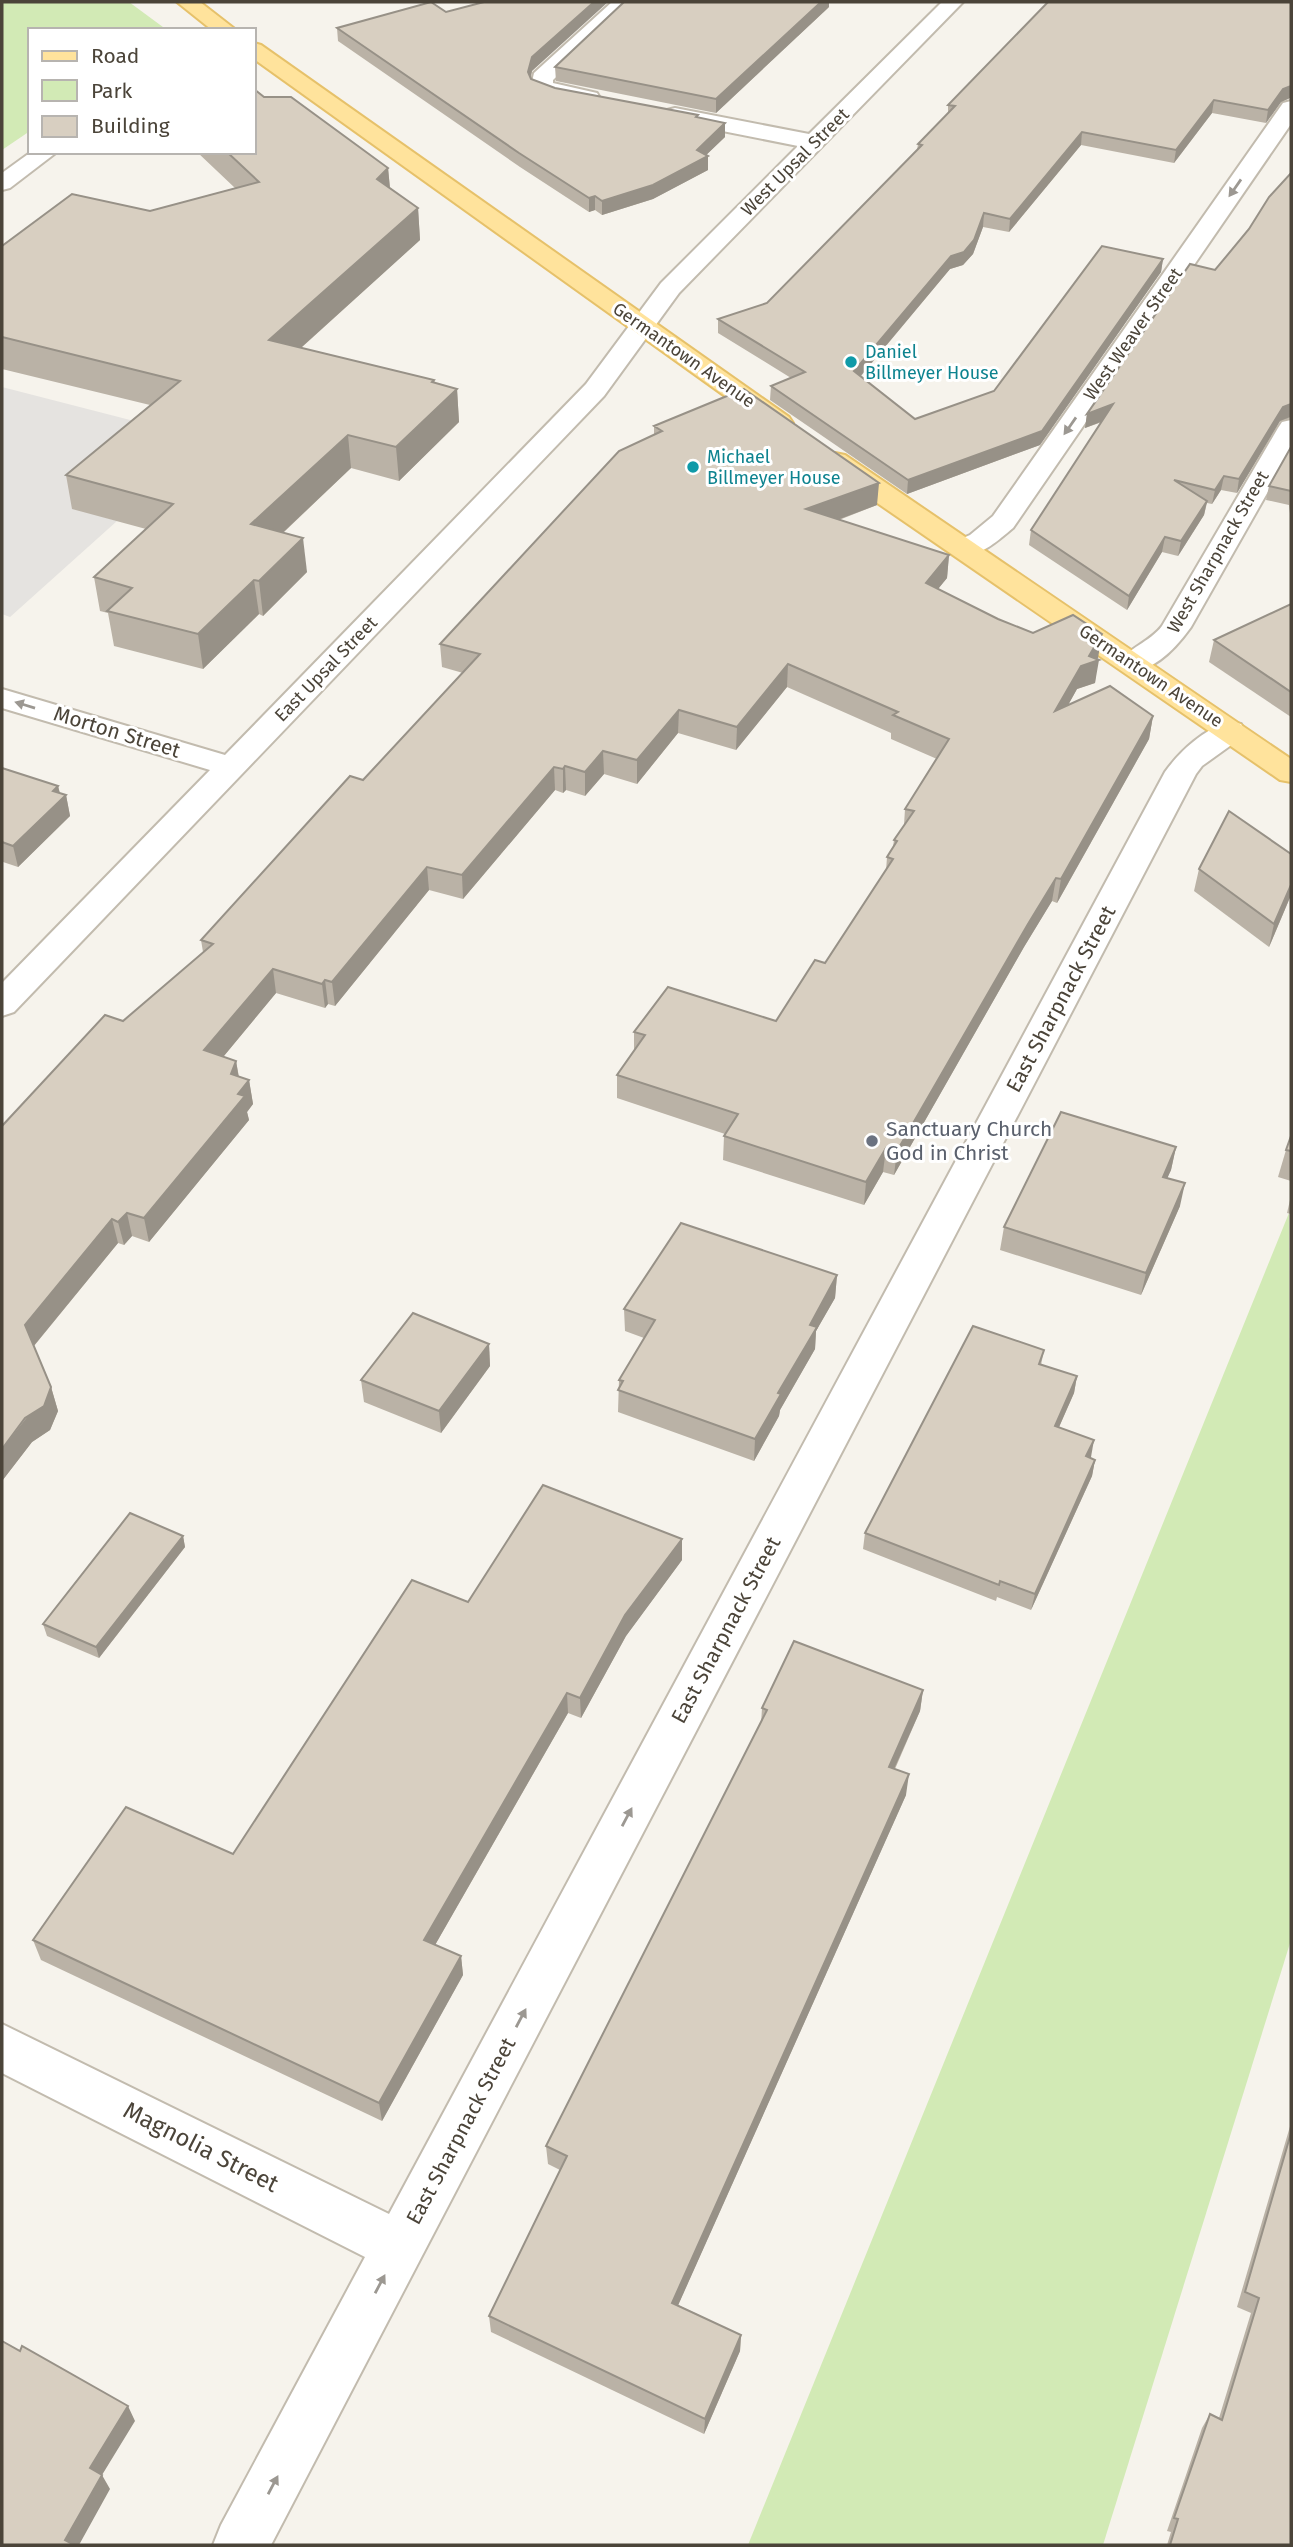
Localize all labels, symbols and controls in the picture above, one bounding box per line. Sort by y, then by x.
legend [28,28,256,154]
text: Road [91,43,139,69]
text: Park [91,78,133,104]
street label: West Upsal Street [736,103,854,221]
text: Building [91,113,170,139]
one-way arrow [1228,179,1242,197]
street label: West Weaver Street [1079,263,1187,405]
street label: Germantown Avenue [609,298,759,412]
place label: Daniel Billmeyer House [865,341,999,384]
marker: Daniel Billmeyer House [843,354,859,370]
one-way arrow [1063,417,1077,435]
place label: Michael Billmeyer House [707,446,841,489]
marker: Michael Billmeyer House [685,459,701,475]
street label: West Sharpnack Street [1163,467,1274,637]
street label: East Upsal Street [270,611,382,726]
street label: Germantown Avenue [1075,620,1227,732]
one-way arrow [14,699,36,710]
street label: Morton Street [51,700,184,764]
street label: East Sharpnack Street [1001,901,1121,1097]
place label: Sanctuary Church God in Christ [886,1116,1052,1166]
marker: Sanctuary Church God in Christ [864,1133,880,1149]
street label: East Sharpnack Street [666,1532,786,1728]
one-way arrow [622,1807,633,1827]
one-way arrow [515,2008,527,2028]
street label: East Sharpnack Street [401,2033,521,2229]
street label: Magnolia Street [119,2096,284,2198]
one-way arrow [375,2274,386,2294]
one-way arrow [268,2475,279,2495]

